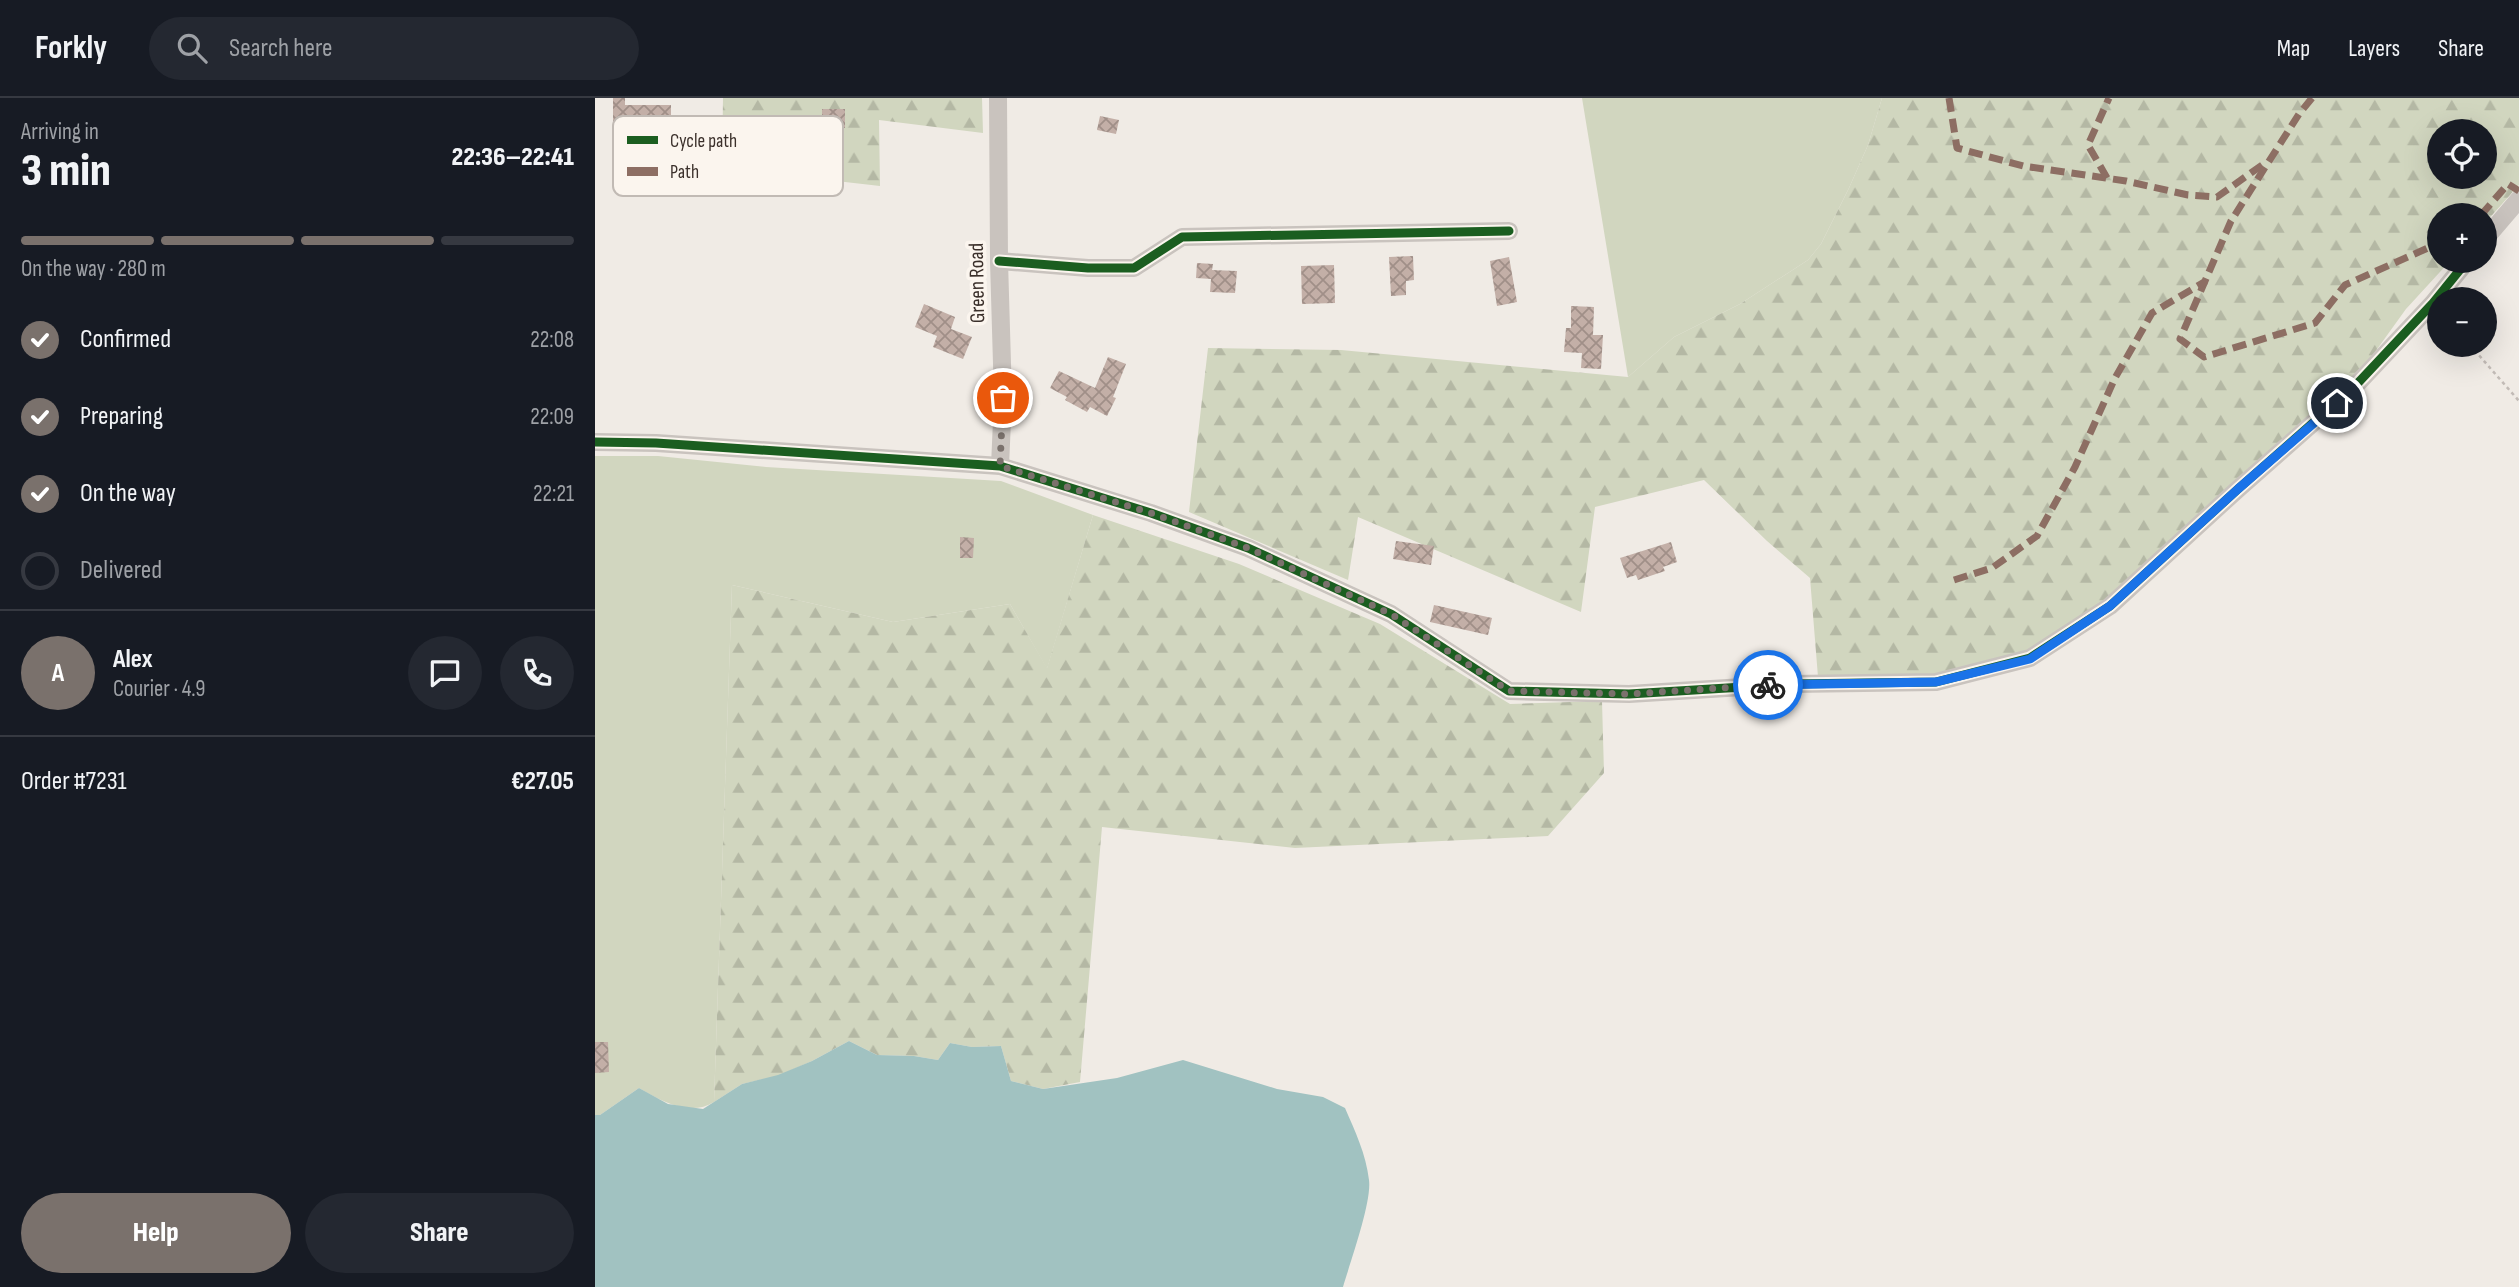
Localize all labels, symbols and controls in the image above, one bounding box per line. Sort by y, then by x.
search box [149,17,639,80]
text: Forkly [35,28,107,68]
icon: search [173,29,211,67]
text: Search here [229,33,332,64]
text: Map [2277,34,2310,63]
text: Layers [2348,34,2400,63]
text: Share [2438,34,2484,63]
legend [613,116,843,196]
text: Arriving in [21,118,99,146]
map controls [2427,119,2497,357]
button: locate [2427,119,2497,189]
text: Cycle path [670,130,737,153]
text: 22:36–22:41 [452,142,574,173]
text: 3 min [21,144,111,199]
text: Path [670,161,699,184]
button: + [2427,203,2497,273]
street label: Green Road [964,243,990,323]
text: On the way · 280 m [21,255,166,283]
button: − [2427,287,2497,357]
icon: check [21,321,59,359]
text: Confirmed [80,324,171,355]
text: 22:08 [530,326,574,354]
pin [973,368,1033,428]
pin [2307,373,2367,433]
icon: bag [984,379,1022,417]
icon: home [2318,384,2356,422]
icon: check [21,398,59,436]
text: Preparing [80,401,163,432]
text: 22:09 [530,403,574,431]
icon: check [21,475,59,513]
text: On the way [80,478,176,509]
text: 22:21 [533,480,574,508]
text: Delivered [80,555,162,586]
button: chat [408,636,482,710]
button: phone [500,636,574,710]
text: Alex [113,644,153,675]
courier [1733,650,1803,720]
text: A [52,658,64,689]
icon: bike [1749,666,1787,704]
text: Courier · 4.9 [113,675,205,703]
text: Order #7231 [21,766,127,797]
text: €27.05 [511,766,574,797]
button: Help [21,1193,291,1273]
button: Share [305,1193,574,1273]

